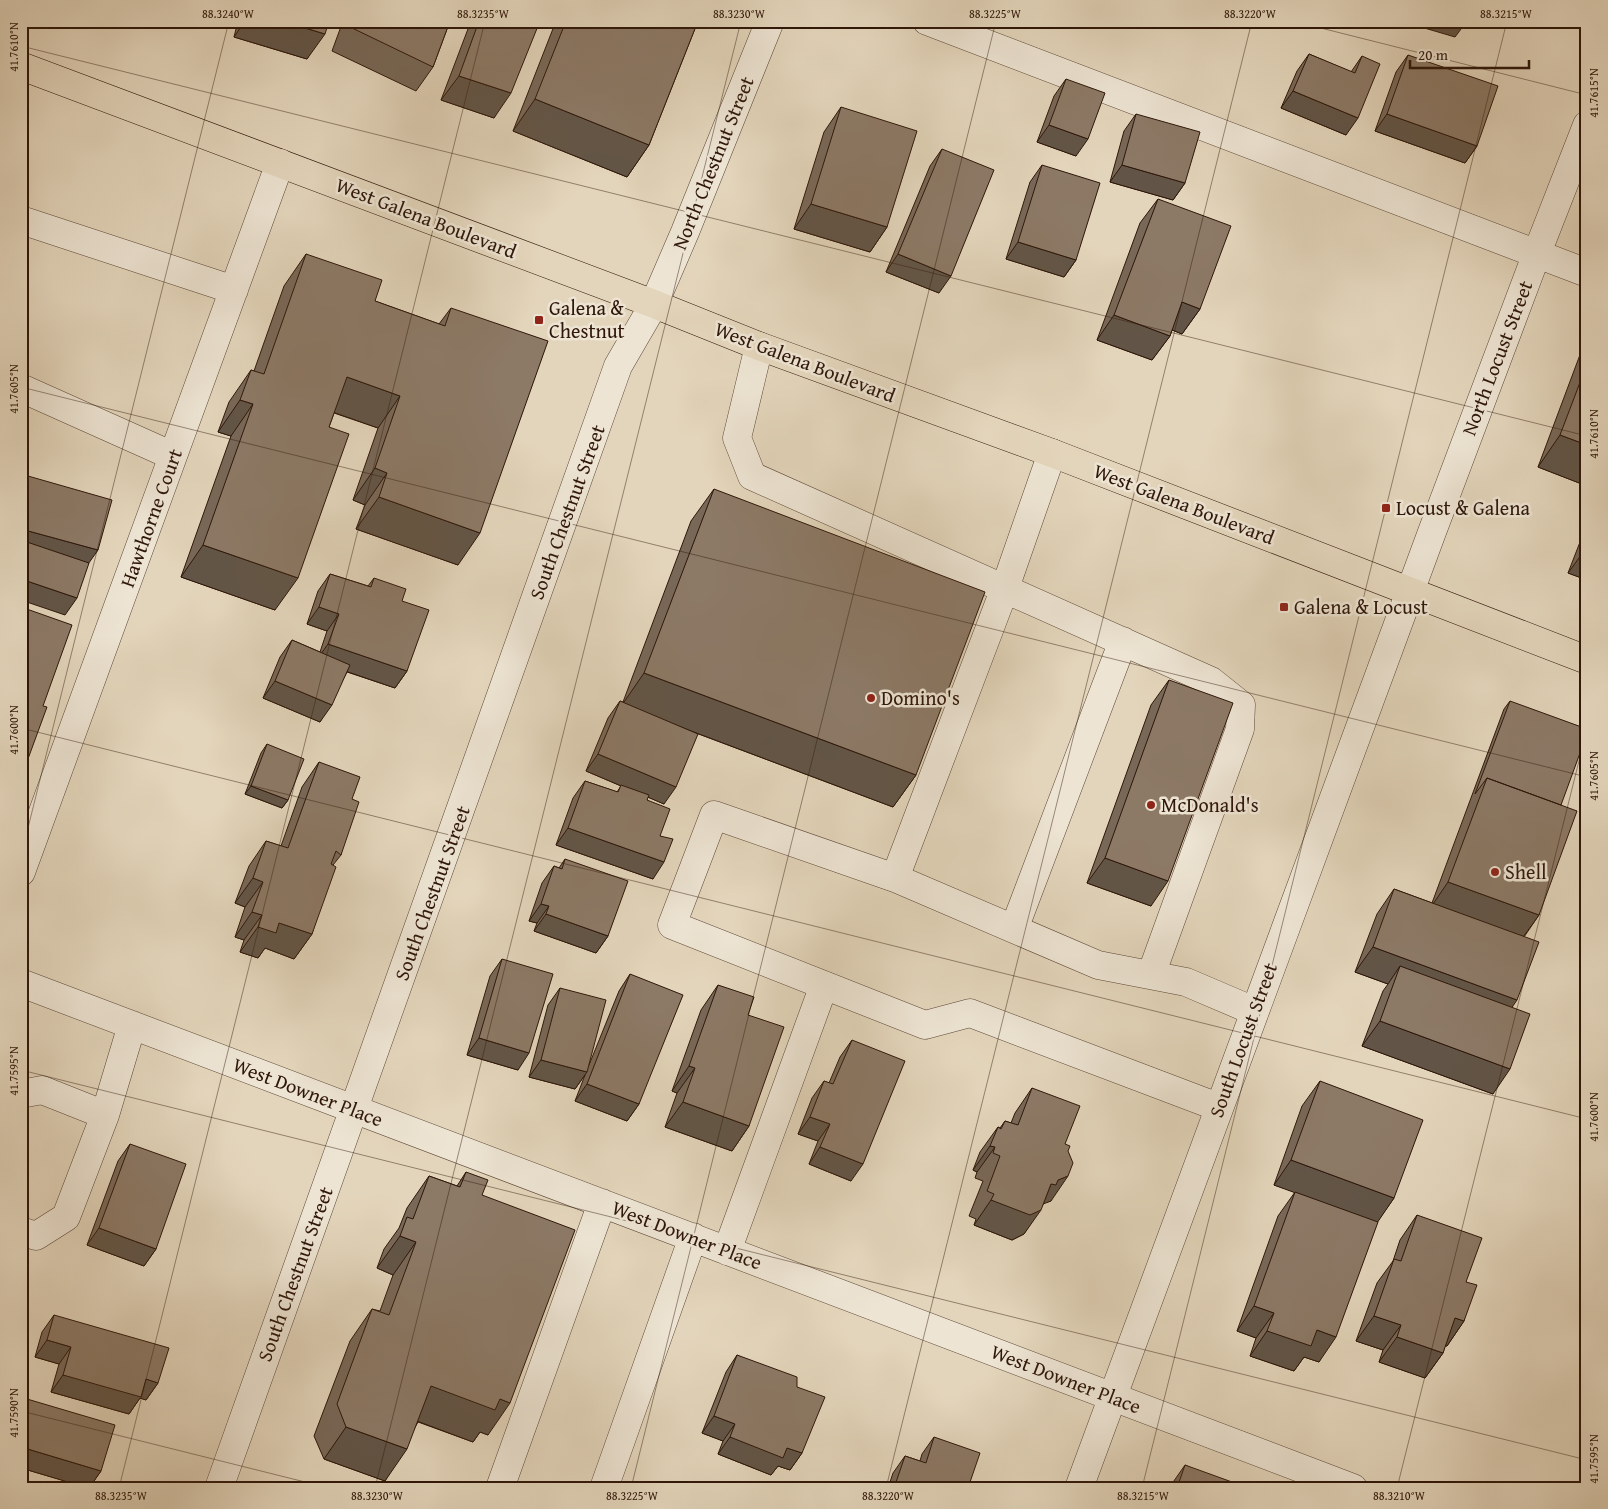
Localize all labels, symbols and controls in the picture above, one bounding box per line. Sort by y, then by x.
text: 88.3240°W [202,5,255,22]
text: 88.3235°W [457,5,510,22]
text: 88.3230°W [713,5,766,22]
text: 88.3225°W [969,5,1022,22]
text: 88.3220°W [1224,5,1277,22]
text: 88.3215°W [1480,5,1533,22]
text: 41.7610°N [5,22,22,72]
scale bar [1410,38,1529,70]
text: 20 m [1418,44,1449,65]
text: 41.7615°N [1585,68,1602,118]
street label: North Chestnut Street [664,72,761,254]
street label: West Galena Boulevard [332,170,521,265]
street label: North Locust Street [1454,276,1539,440]
place label: Galena & Chestnut [549,293,625,345]
marker: Galena & Chestnut [533,314,545,326]
street label: West Galena Boulevard [711,314,900,409]
text: 41.7605°N [5,364,22,414]
text: 41.7610°N [1585,409,1602,459]
street label: South Chestnut Street [521,420,612,603]
street label: Hawthorne Court [112,444,189,591]
street label: West Galena Boulevard [1090,456,1279,551]
place label: Locust & Galena [1396,493,1530,522]
marker: Locust & Galena [1380,502,1392,514]
place label: Galena & Locust [1294,592,1428,621]
marker: Galena & Locust [1278,601,1290,613]
place label: Domino's [881,683,960,712]
marker: Domino's [865,692,877,704]
text: 41.7600°N [5,705,22,755]
text: 41.7605°N [1585,751,1602,801]
place label: McDonald's [1161,790,1259,819]
marker: McDonald's [1145,799,1157,811]
street label: South Chestnut Street [386,801,477,984]
place label: Shell [1505,857,1547,886]
marker: Shell [1489,866,1501,878]
street label: South Locust Street [1201,958,1284,1121]
text: 41.7595°N [5,1046,22,1096]
street label: West Downer Place [229,1050,387,1133]
text: 41.7600°N [1585,1092,1602,1142]
street label: South Chestnut Street [249,1182,340,1365]
street label: West Downer Place [608,1193,766,1276]
street label: West Downer Place [987,1337,1145,1420]
text: 41.7590°N [5,1388,22,1438]
text: 41.7595°N [1585,1434,1602,1484]
text: 88.3235°W [95,1487,148,1504]
text: 88.3230°W [351,1487,404,1504]
text: 88.3225°W [606,1487,659,1504]
text: 88.3220°W [862,1487,915,1504]
text: 88.3215°W [1117,1487,1170,1504]
text: 88.3210°W [1373,1487,1426,1504]

